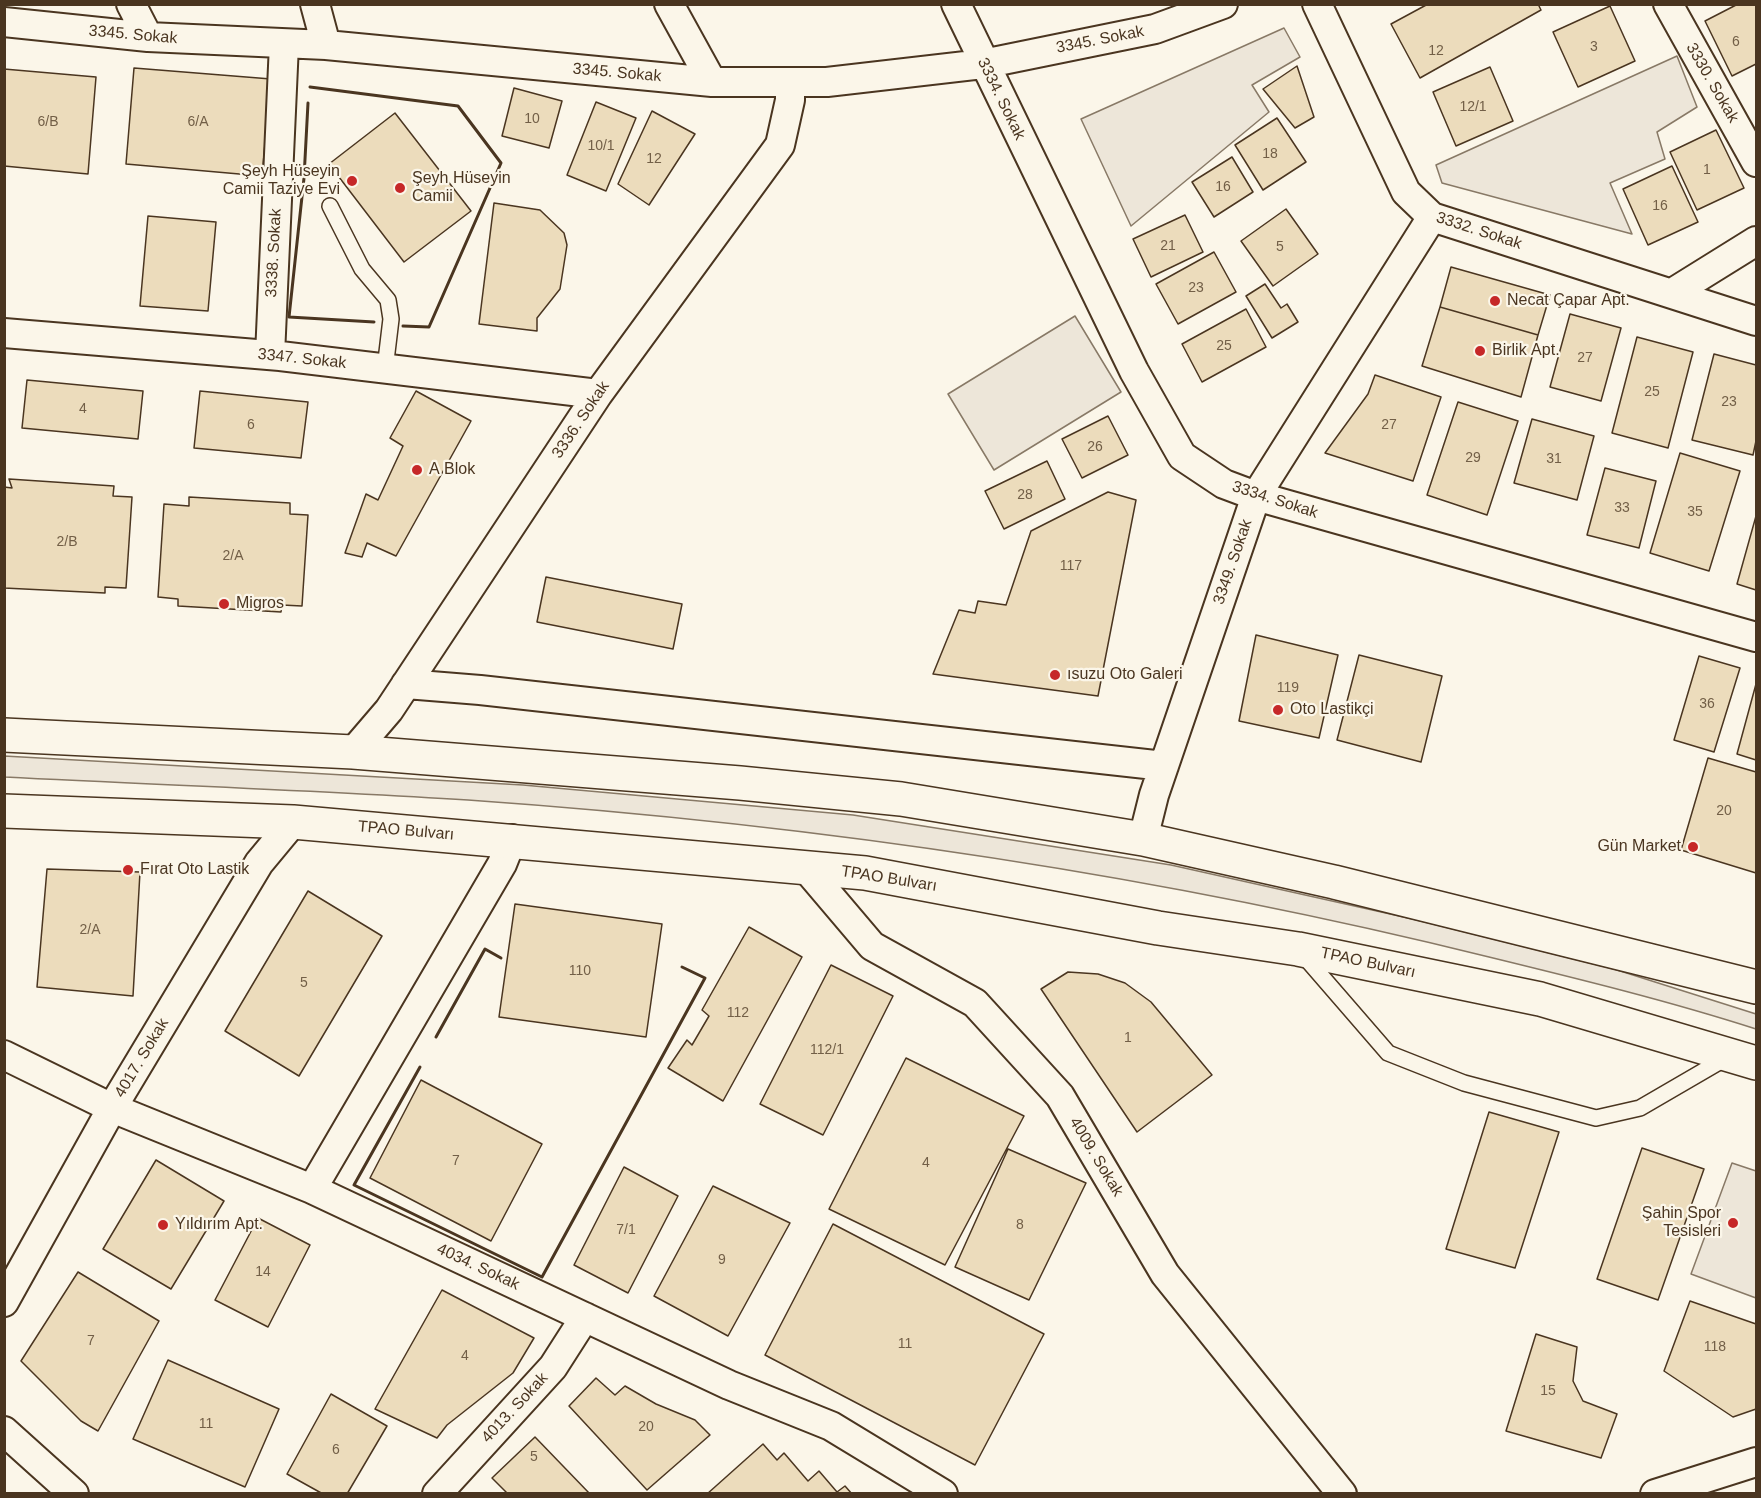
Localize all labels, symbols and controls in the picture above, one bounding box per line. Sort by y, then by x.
street label: 3345. Sokak [88,22,178,48]
street label: 3345. Sokak [1055,22,1145,58]
house number: 6 [1732,34,1740,50]
house number: 3 [1590,39,1598,55]
street label: 3330. Sokak [1681,40,1743,126]
house number: 12 [1428,43,1444,59]
street label: 3334. Sokak [973,55,1029,143]
street label: 3345. Sokak [572,60,662,86]
house number: 12/1 [1459,99,1487,115]
house number: 10 [524,111,540,127]
house number: 6/B [37,114,59,130]
house number: 6/A [187,114,209,130]
house number: 10/1 [587,138,615,154]
house number: 18 [1262,146,1278,162]
house number: 12 [646,151,662,167]
place label: Şeyh Hüseyin Camii Taziye Evi [223,162,340,200]
house number: 1 [1703,162,1711,178]
place label: Şeyh Hüseyin Camii [412,169,511,207]
marker: Şeyh Hüseyin Camii Taziye Evi [345,174,359,188]
house number: 16 [1215,179,1231,195]
marker: Şeyh Hüseyin Camii [393,181,407,195]
house number: 16 [1652,198,1668,214]
street label: 3338. Sokak [262,208,286,298]
street label: 3332. Sokak [1434,208,1524,254]
house number: 21 [1160,238,1176,254]
house number: 5 [1276,239,1284,255]
house number: 23 [1188,280,1204,296]
place label: Necat Çapar Apt. [1507,291,1630,311]
marker: Necat Çapar Apt. [1488,294,1502,308]
house number: 25 [1216,338,1232,354]
place label: Birlik Apt. [1492,341,1560,361]
marker: Birlik Apt. [1473,344,1487,358]
street label: 3347. Sokak [257,345,347,373]
house number: 27 [1577,350,1593,366]
street label: 3336. Sokak [548,378,614,462]
house number: 25 [1644,384,1660,400]
house number: 23 [1721,394,1737,410]
house number: 4 [79,401,87,417]
house number: 6 [247,417,255,433]
house number: 27 [1381,417,1397,433]
house number: 26 [1087,439,1103,455]
house number: 29 [1465,450,1481,466]
house number: 31 [1546,451,1562,467]
place label: A Blok [429,460,475,480]
marker: A Blok [410,463,424,477]
street label: 3334. Sokak [1230,477,1320,523]
house number: 28 [1017,487,1033,503]
house number: 33 [1614,500,1630,516]
house number: 35 [1687,504,1703,520]
street label: 3349. Sokak [1209,517,1257,607]
house number: 2/B [56,534,78,550]
house number: 2/A [222,548,244,564]
house number: 117 [1060,558,1082,574]
place label: Migros [236,594,284,614]
marker: Migros [217,597,231,611]
place label: ısuzu Oto Galeri [1067,665,1183,685]
marker: ısuzu Oto Galeri [1048,668,1062,682]
house number: 119 [1277,680,1299,696]
house number: 36 [1699,696,1715,712]
place label: Oto Lastikçi [1290,700,1374,720]
marker: Oto Lastikçi [1271,703,1285,717]
house number: 20 [1716,803,1732,819]
street label: TPAO Bulvarı [357,817,455,845]
place label: Gün Market [1597,837,1681,857]
marker: Gün Market [1686,840,1700,854]
place label: Fırat Oto Lastik [140,860,249,880]
street label: TPAO Bulvarı [840,862,938,896]
marker: Fırat Oto Lastik [121,863,135,877]
house number: 2/A [79,922,101,938]
street label: TPAO Bulvarı [1319,944,1417,982]
house number: 110 [569,963,591,979]
house number: 5 [300,975,308,991]
house number: 112 [727,1005,749,1021]
street label: 4017. Sokak [111,1015,173,1101]
house number: 1 [1124,1030,1132,1046]
house number: 112/1 [810,1042,844,1058]
street label: 4009. Sokak [1065,1114,1127,1200]
house number: 7 [452,1153,460,1169]
house number: 4 [922,1155,930,1171]
place label: Şahin Spor Tesisleri [1642,1204,1721,1242]
place label: Yıldırım Apt. [175,1215,263,1235]
marker: Şahin Spor Tesisleri [1726,1216,1740,1230]
house number: 8 [1016,1217,1024,1233]
marker: Yıldırım Apt. [156,1218,170,1232]
house number: 7/1 [616,1222,636,1238]
street label: 4034. Sokak [434,1240,522,1294]
house number: 9 [718,1252,726,1268]
house number: 14 [255,1264,271,1280]
house number: 7 [87,1333,95,1349]
house number: 11 [898,1336,912,1352]
house number: 118 [1704,1339,1726,1355]
house number: 4 [461,1348,469,1364]
street label: 4013. Sokak [478,1369,552,1447]
house number: 15 [1540,1383,1556,1399]
house number: 11 [199,1416,213,1432]
house number: 20 [638,1419,654,1435]
house number: 6 [332,1442,340,1458]
house number: 5 [530,1449,538,1465]

